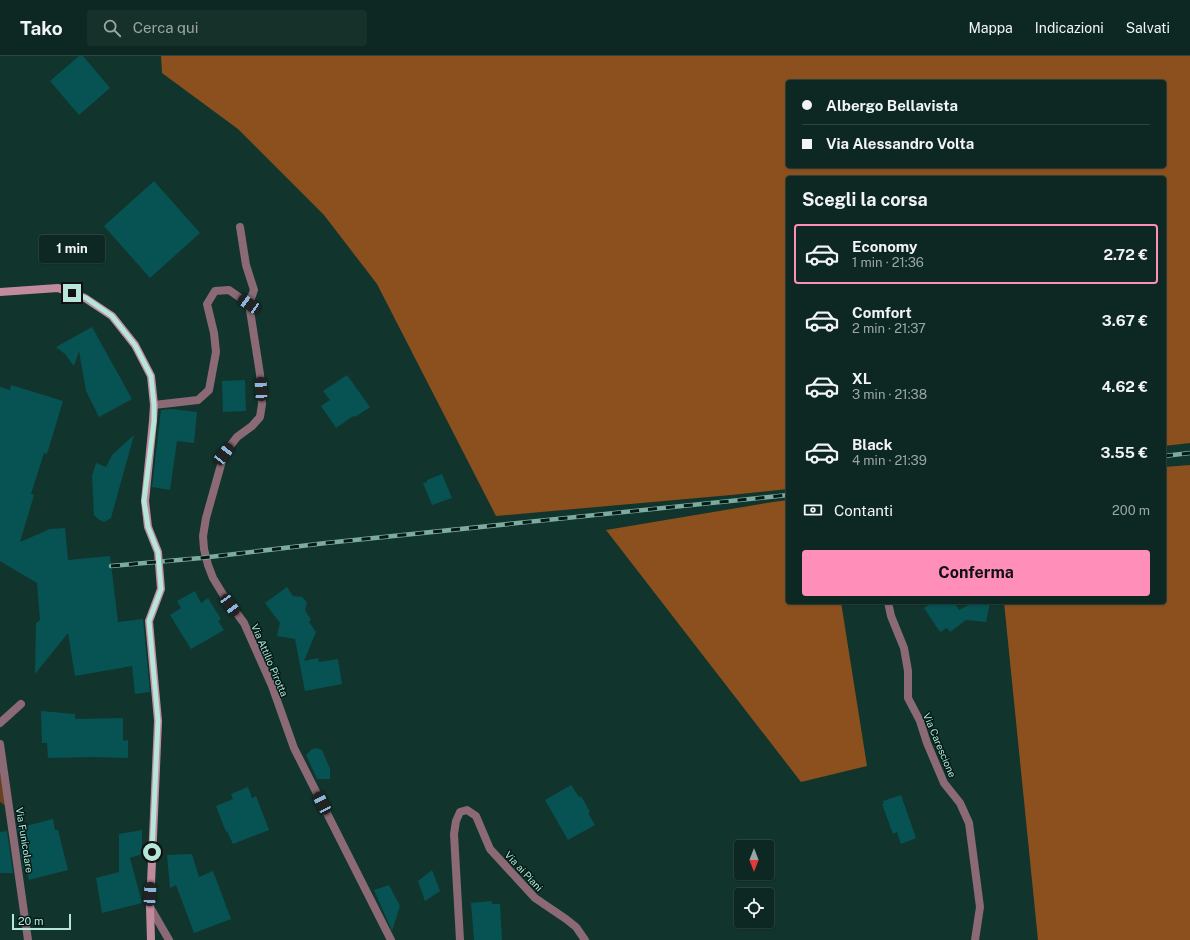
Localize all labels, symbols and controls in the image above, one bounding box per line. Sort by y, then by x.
search box [87,10,367,46]
text: Tako [20,17,63,39]
icon: search [101,17,123,39]
text: Cerca qui [133,19,199,36]
text: Mappa [968,20,1013,36]
text: Indicazioni [1035,20,1104,36]
text: Salvati [1126,20,1170,36]
text: Albergo Bellavista [826,97,958,114]
text: Via Alessandro Volta [826,135,974,152]
text: Scegli la corsa [802,189,928,210]
callout: 1 min [39,235,105,263]
icon: car [804,236,840,272]
text: Economy [852,238,917,255]
text: 1 min [56,241,88,256]
text: 2.72 € [1104,246,1148,263]
text: 1 min · 21:36 [852,255,924,270]
route end [63,284,81,302]
car [236,292,262,316]
icon: car [804,302,840,338]
text: Comfort [852,304,912,321]
text: 3.67 € [1102,312,1148,329]
text: 2 min · 21:37 [852,321,926,336]
icon: car [804,368,840,404]
text: XL [852,370,871,387]
car [254,377,268,401]
text: 4.62 € [1102,378,1148,395]
text: 3 min · 21:38 [852,387,927,402]
icon: car [804,434,840,470]
text: Black [852,436,892,453]
car [212,441,236,467]
text: 3.55 € [1101,444,1148,461]
text: 4 min · 21:39 [852,453,927,468]
icon: cash [802,499,824,521]
text: Contanti [834,502,893,519]
text: 200 m [1112,503,1150,518]
button: Conferma [802,550,1150,596]
car [218,592,242,618]
street label: Via Attilio Pirotta [249,622,291,698]
street label: Via Carescione [921,711,959,779]
car [311,790,333,816]
street label: Via Funicolare [14,806,36,874]
north arrow [734,840,774,880]
map controls [734,840,774,928]
route start [143,843,161,861]
street label: Via ai Piani [502,849,546,893]
car [143,882,157,906]
button: locate [734,888,774,928]
scale bar [12,912,71,931]
text: 20 m [18,915,43,927]

